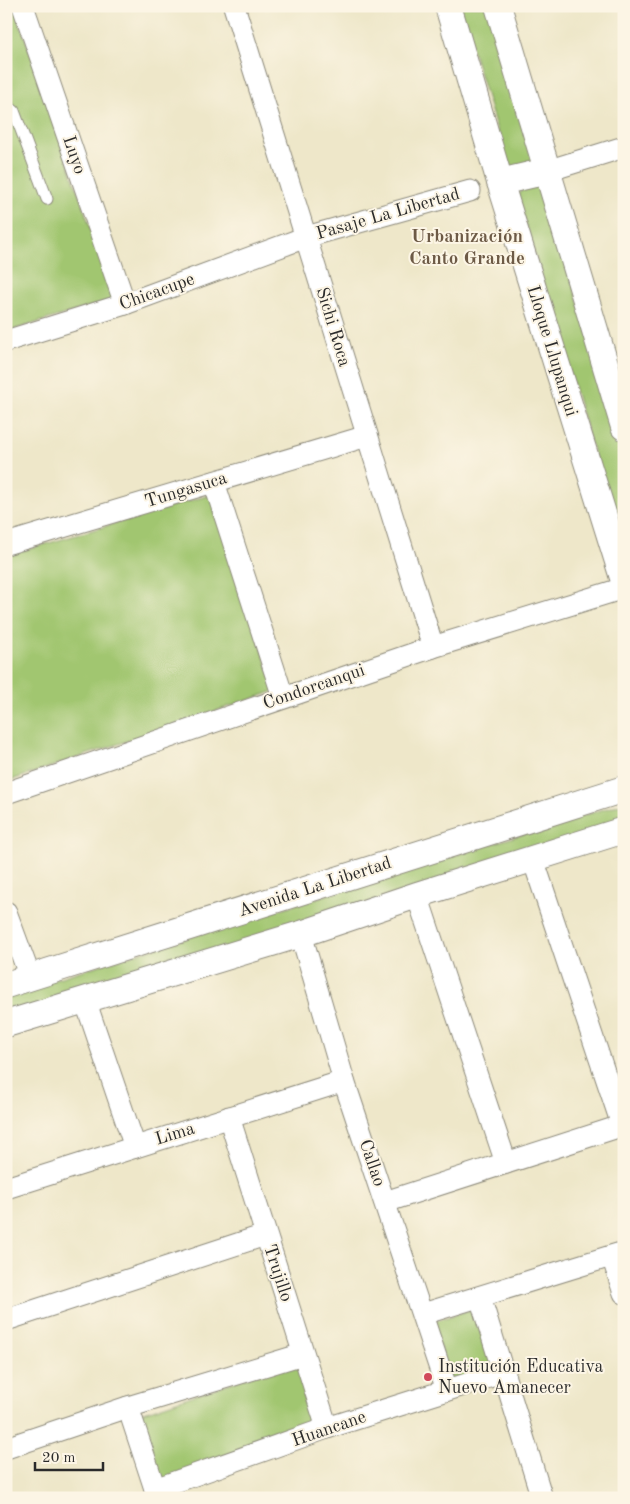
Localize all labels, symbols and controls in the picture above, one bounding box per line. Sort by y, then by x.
street label: Luyo [59,133,89,177]
street label: Pasaje La Libertad [314,185,462,243]
district label: Urbanización Canto Grande [409,228,525,269]
street label: Chicacupe [117,270,197,314]
street label: Lloque Llupanqui [524,283,580,419]
street label: Sichi Roca [312,285,354,369]
street label: Tungasuca [143,469,229,511]
street label: Condorcanqui [261,661,367,713]
street label: Avenida La Libertad [236,854,394,920]
street label: Lima [153,1119,197,1148]
street label: Callao [356,1137,388,1189]
street label: Trujillo [260,1242,296,1304]
place label: Institución Educativa Nuevo Amanecer [438,1358,603,1397]
marker: Institución Educativa Nuevo Amanecer [422,1371,434,1383]
street label: Huancane [290,1408,368,1450]
scale bar [35,1439,102,1471]
text: 20 m [42,1451,76,1466]

